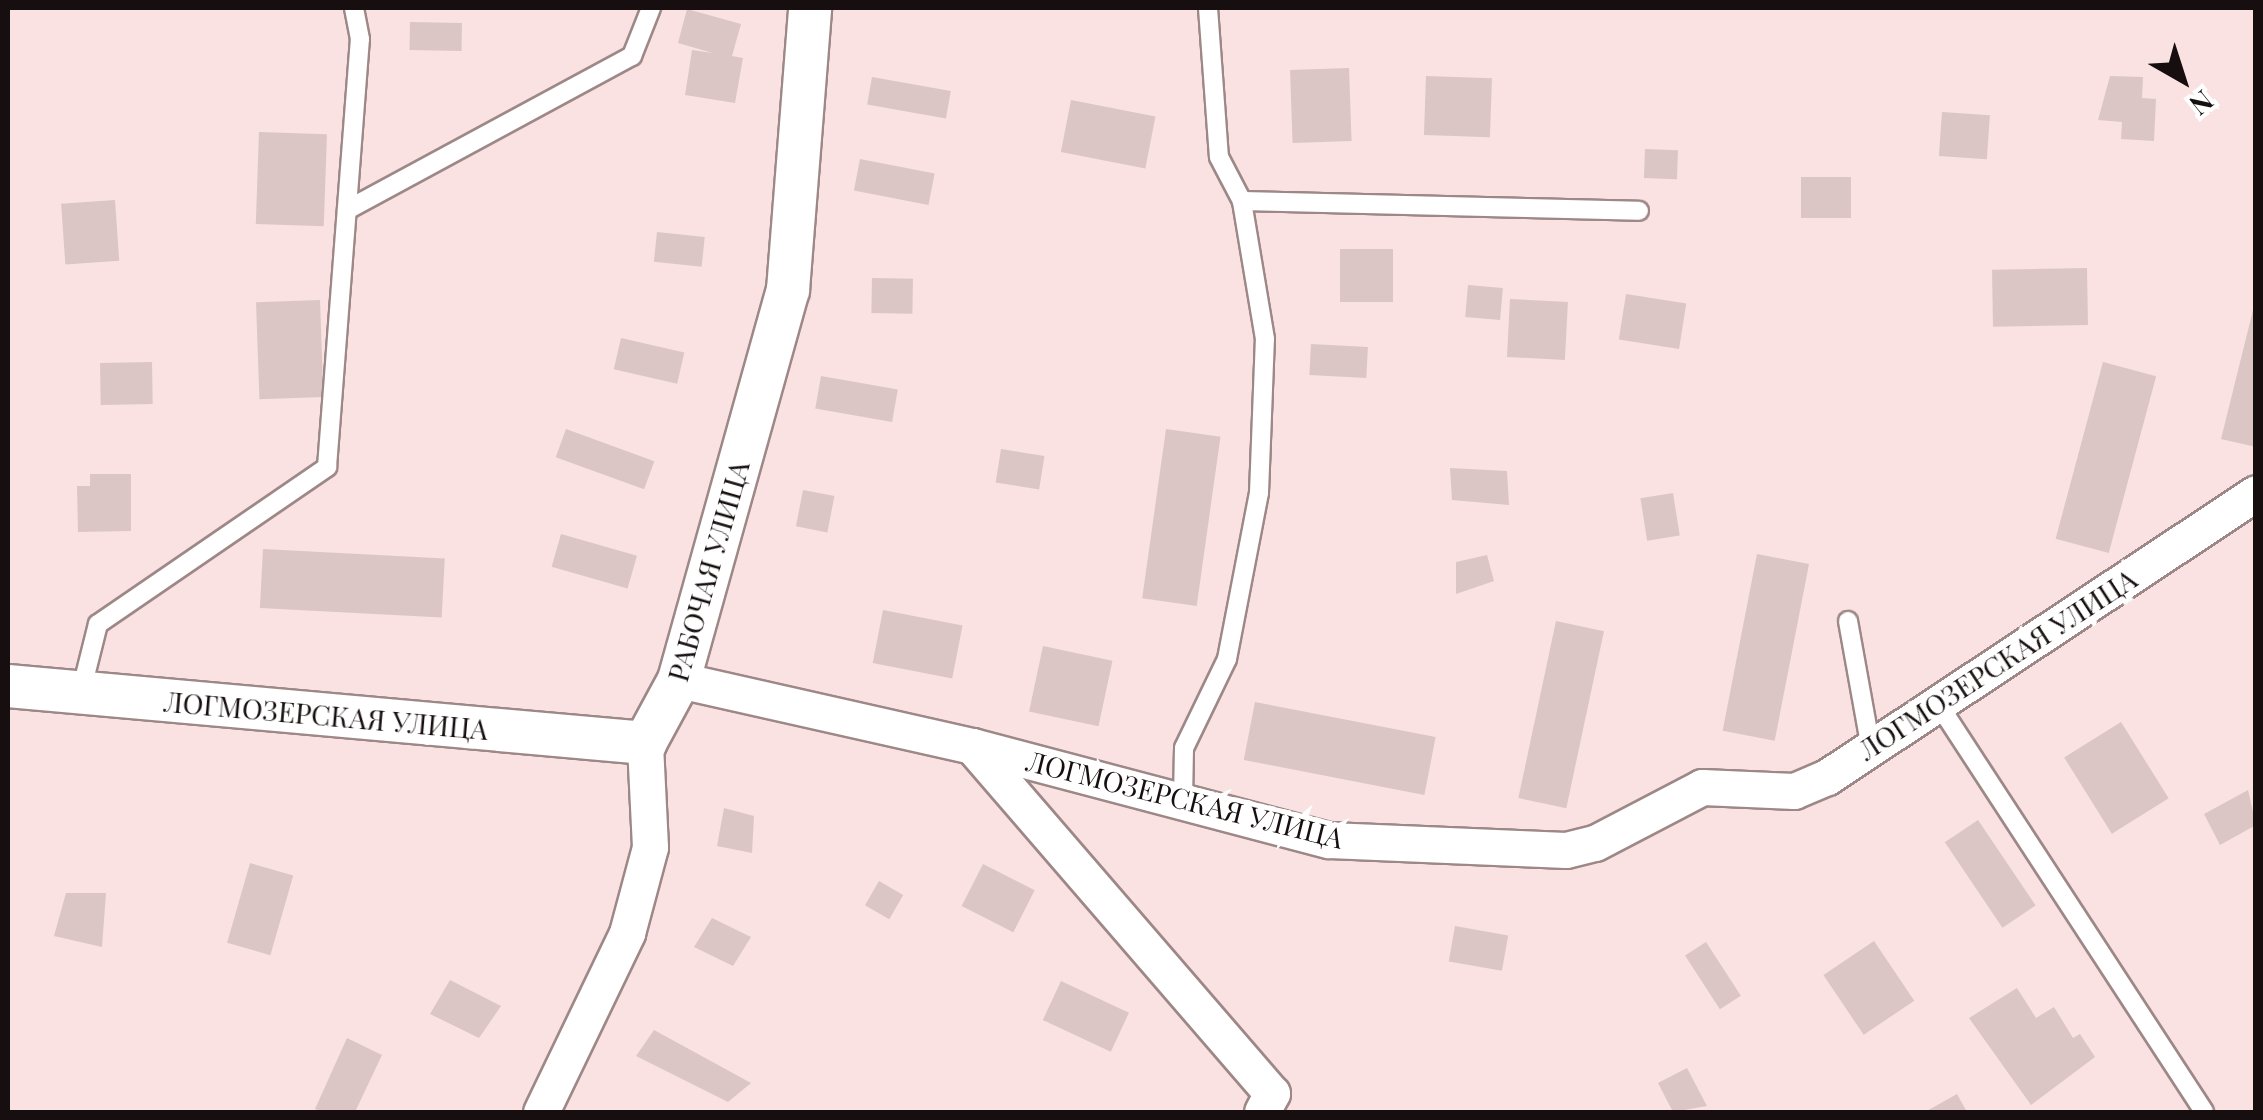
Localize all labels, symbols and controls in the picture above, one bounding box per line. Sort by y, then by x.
north arrow [2133,30,2233,130]
text: N [2183,83,2222,124]
street label: РАБОЧАЯ УЛИЦА [660,457,756,685]
street label: ЛОГМОЗЕРСКАЯ УЛИЦА [1851,561,2143,767]
street label: ЛОГМОЗЕРСКАЯ УЛИЦА [162,684,490,746]
street label: ЛОГМОЗЕРСКАЯ УЛИЦА [1023,743,1347,855]

